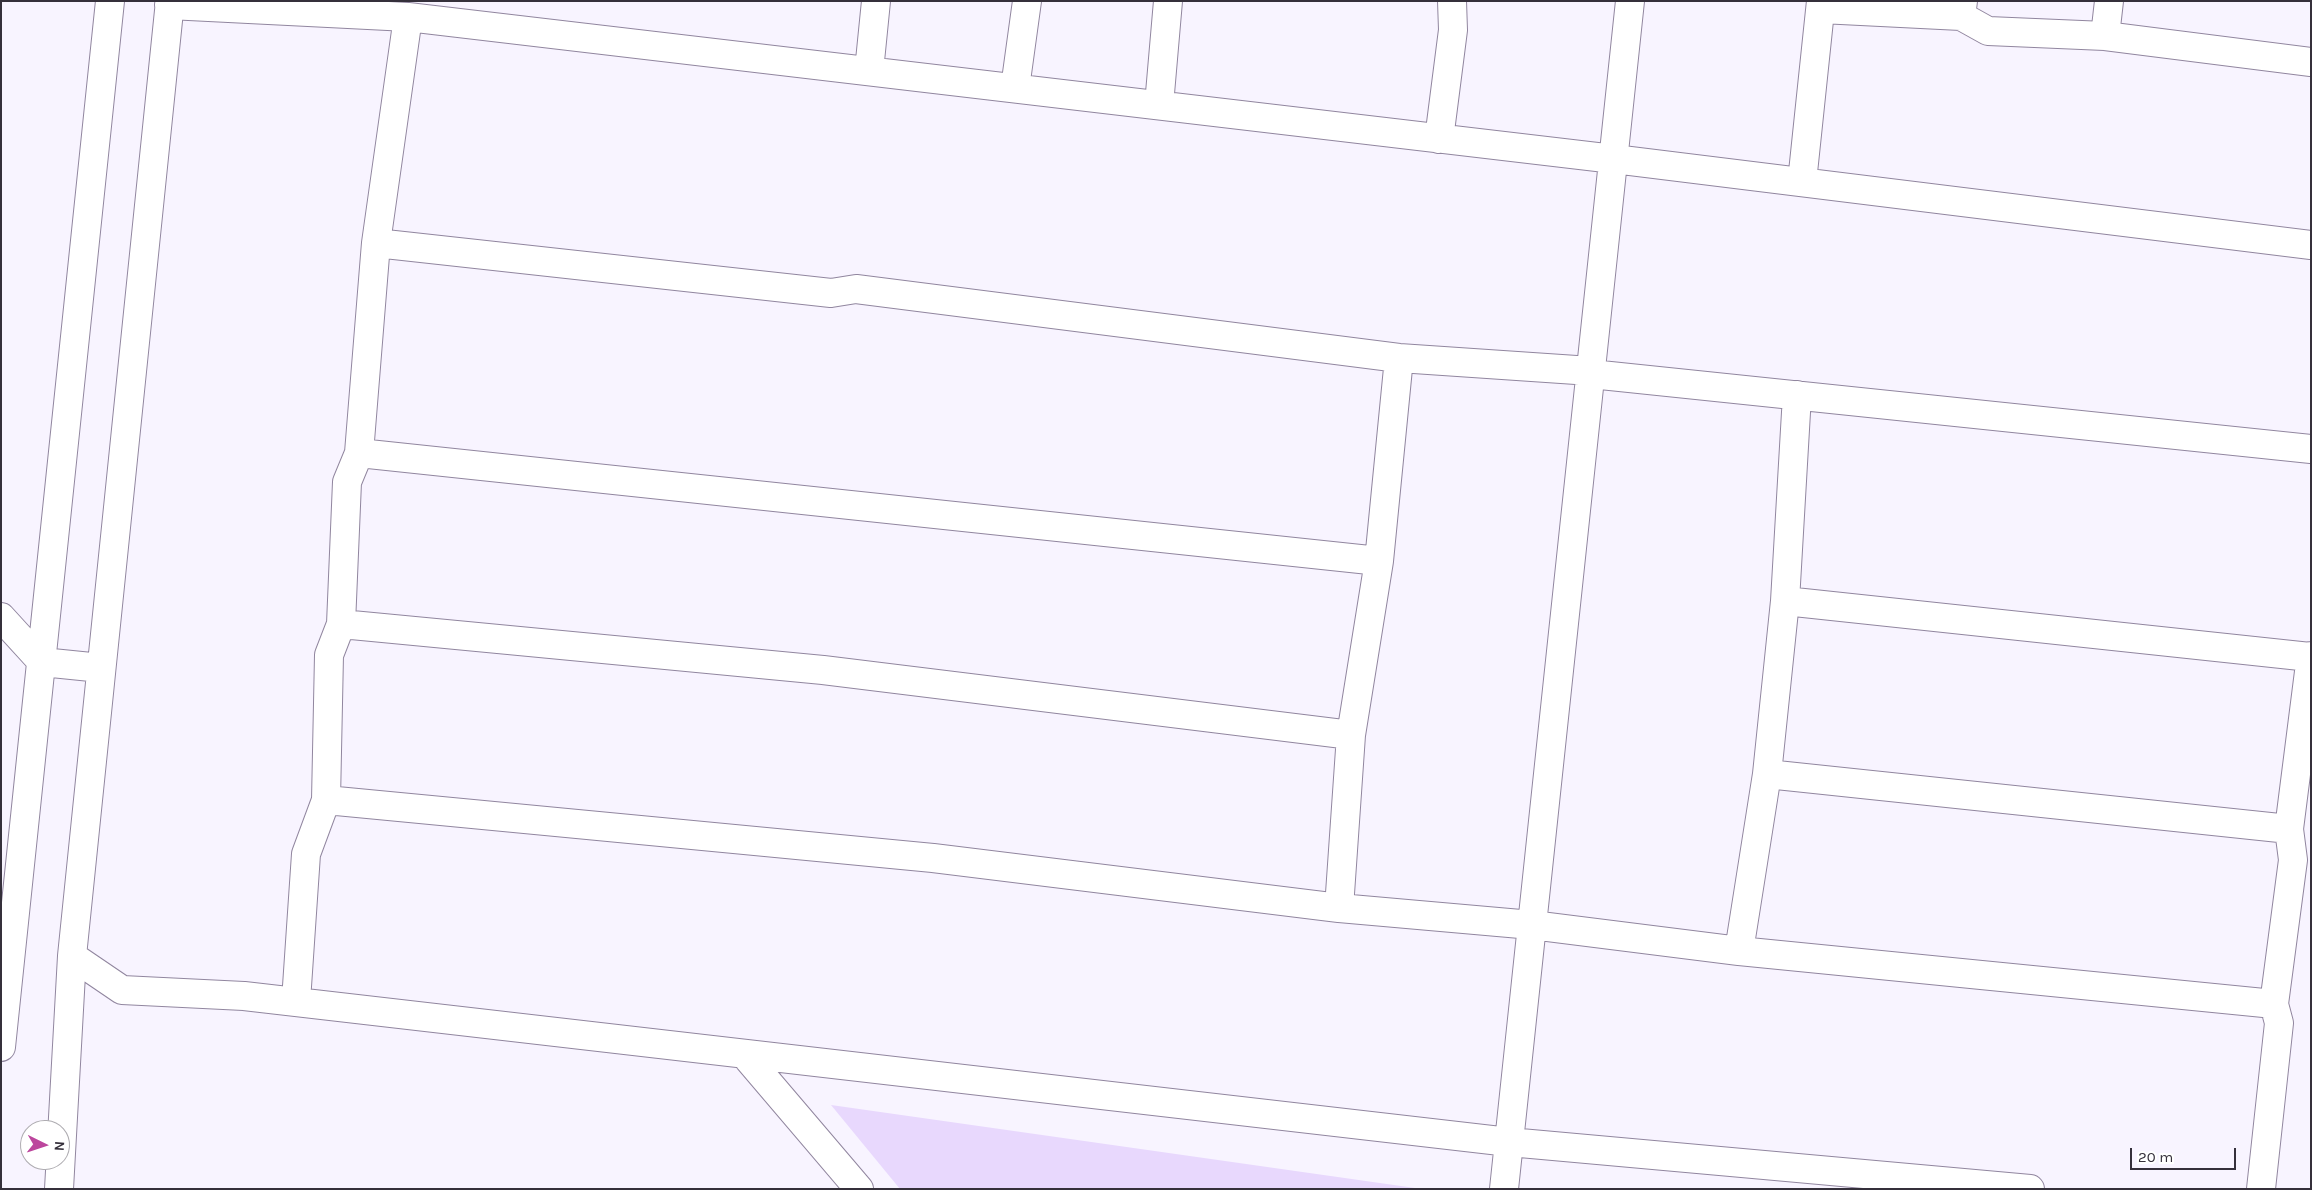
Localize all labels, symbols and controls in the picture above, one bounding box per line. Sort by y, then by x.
north arrow [20,1120,70,1170]
scale bar [2132,1138,2238,1170]
text: N [51,1140,68,1152]
text: 20 m [2138,1148,2173,1166]

